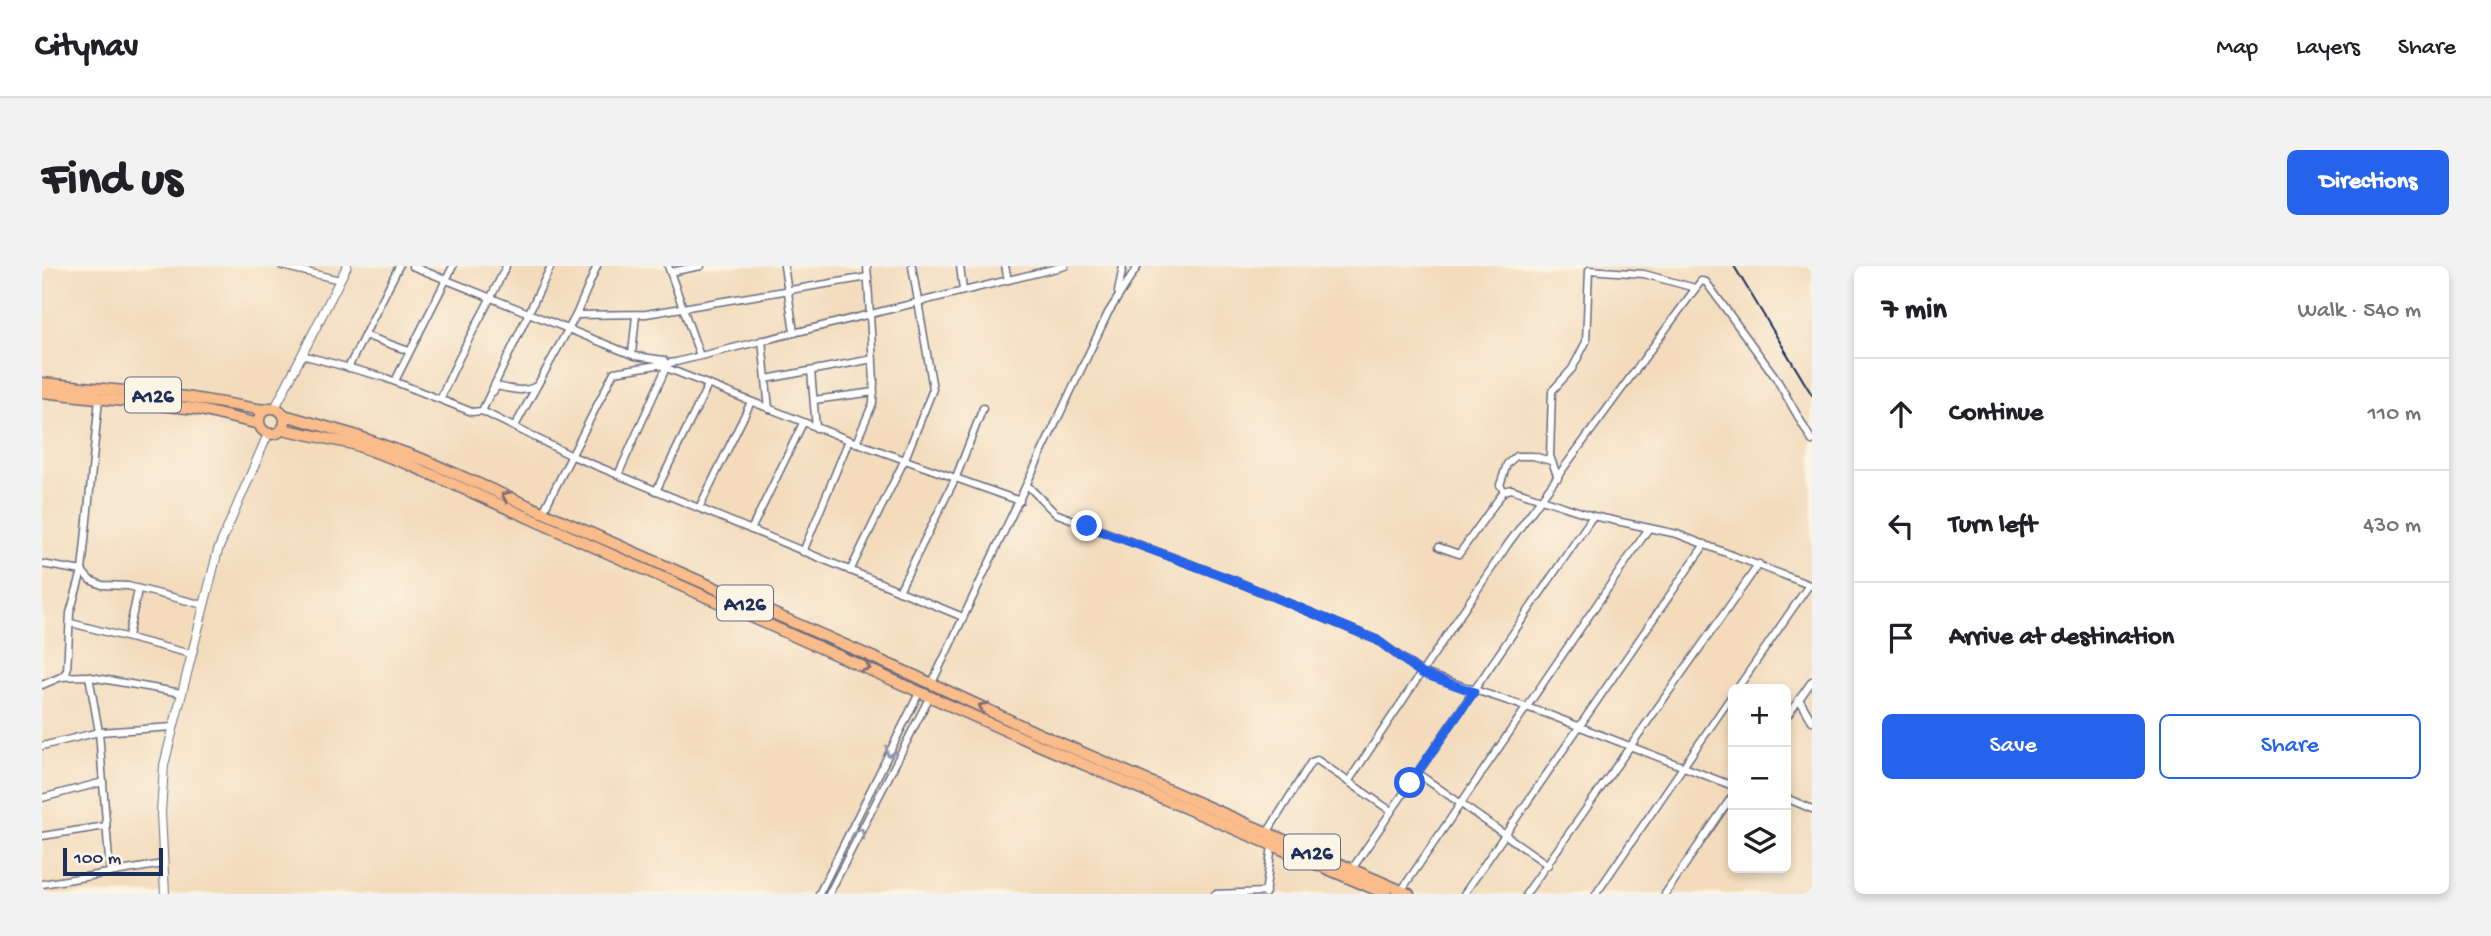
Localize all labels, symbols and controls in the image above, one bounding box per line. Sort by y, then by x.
text: Citynav [35,29,138,67]
text: Map [2216,34,2258,63]
text: Layers [2296,34,2360,63]
text: Share [2398,34,2456,63]
button: Directions [2287,150,2449,215]
text: Find us [42,153,182,211]
text: 7 min [1882,294,1947,329]
text: Walk · 540 m [2297,298,2421,325]
road number: A126 [125,377,181,412]
icon: ahead [1882,395,1920,433]
text: Continue [1949,399,2043,430]
text: 110 m [2368,401,2421,428]
one-way arrow [501,490,513,504]
icon: left [1882,507,1920,545]
route end [1071,510,1102,541]
text: Turn left [1949,511,2037,542]
text: 430 m [2363,513,2421,540]
road number: A126 [717,586,773,620]
icon: arrive [1882,619,1920,657]
text: Arrive at destination [1949,623,2174,654]
one-way arrow [859,659,871,673]
map controls [1728,684,1791,873]
button: + [1728,684,1791,747]
one-way arrow [978,702,990,716]
button: Save [1882,714,2145,779]
button: Share [2159,714,2421,779]
one-way arrow [884,745,898,757]
button: − [1728,747,1791,810]
route start [1394,767,1425,798]
button: layers [1728,810,1791,873]
one-way arrow [851,828,865,840]
road number: A126 [1284,834,1340,870]
scale bar [63,845,163,877]
text: 100 m [74,848,121,871]

